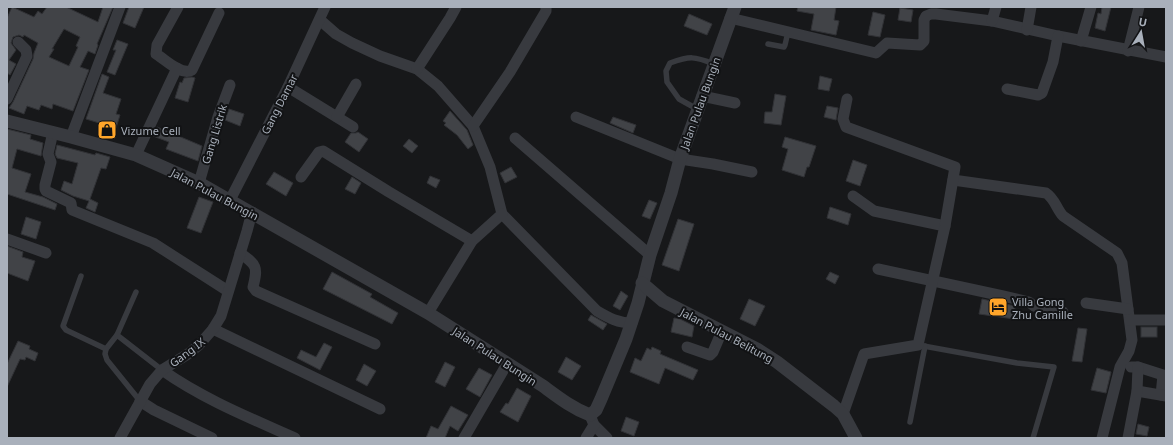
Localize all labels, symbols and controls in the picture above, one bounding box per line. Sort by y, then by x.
north arrow [1121,12,1161,52]
text: U [1137,14,1149,30]
street label: Jalan Pulau Bungin [676,55,724,152]
street label: Gang Damar [257,71,301,137]
street label: Gang Listrik [198,102,230,166]
shop icon: Vizume Cell [96,119,118,141]
place label: Vizume Cell [121,123,181,138]
street label: Jalan Pulau Bungin [168,164,261,223]
place label: Villa Gong Zhu Camille [1012,294,1073,322]
hotel icon: Villa Gong Zhu Camille [987,296,1009,318]
street label: Jalan Pulau Belitung [677,304,776,366]
street label: Jalan Pulau Bungin [449,323,540,389]
street label: Gang IX [166,333,208,370]

